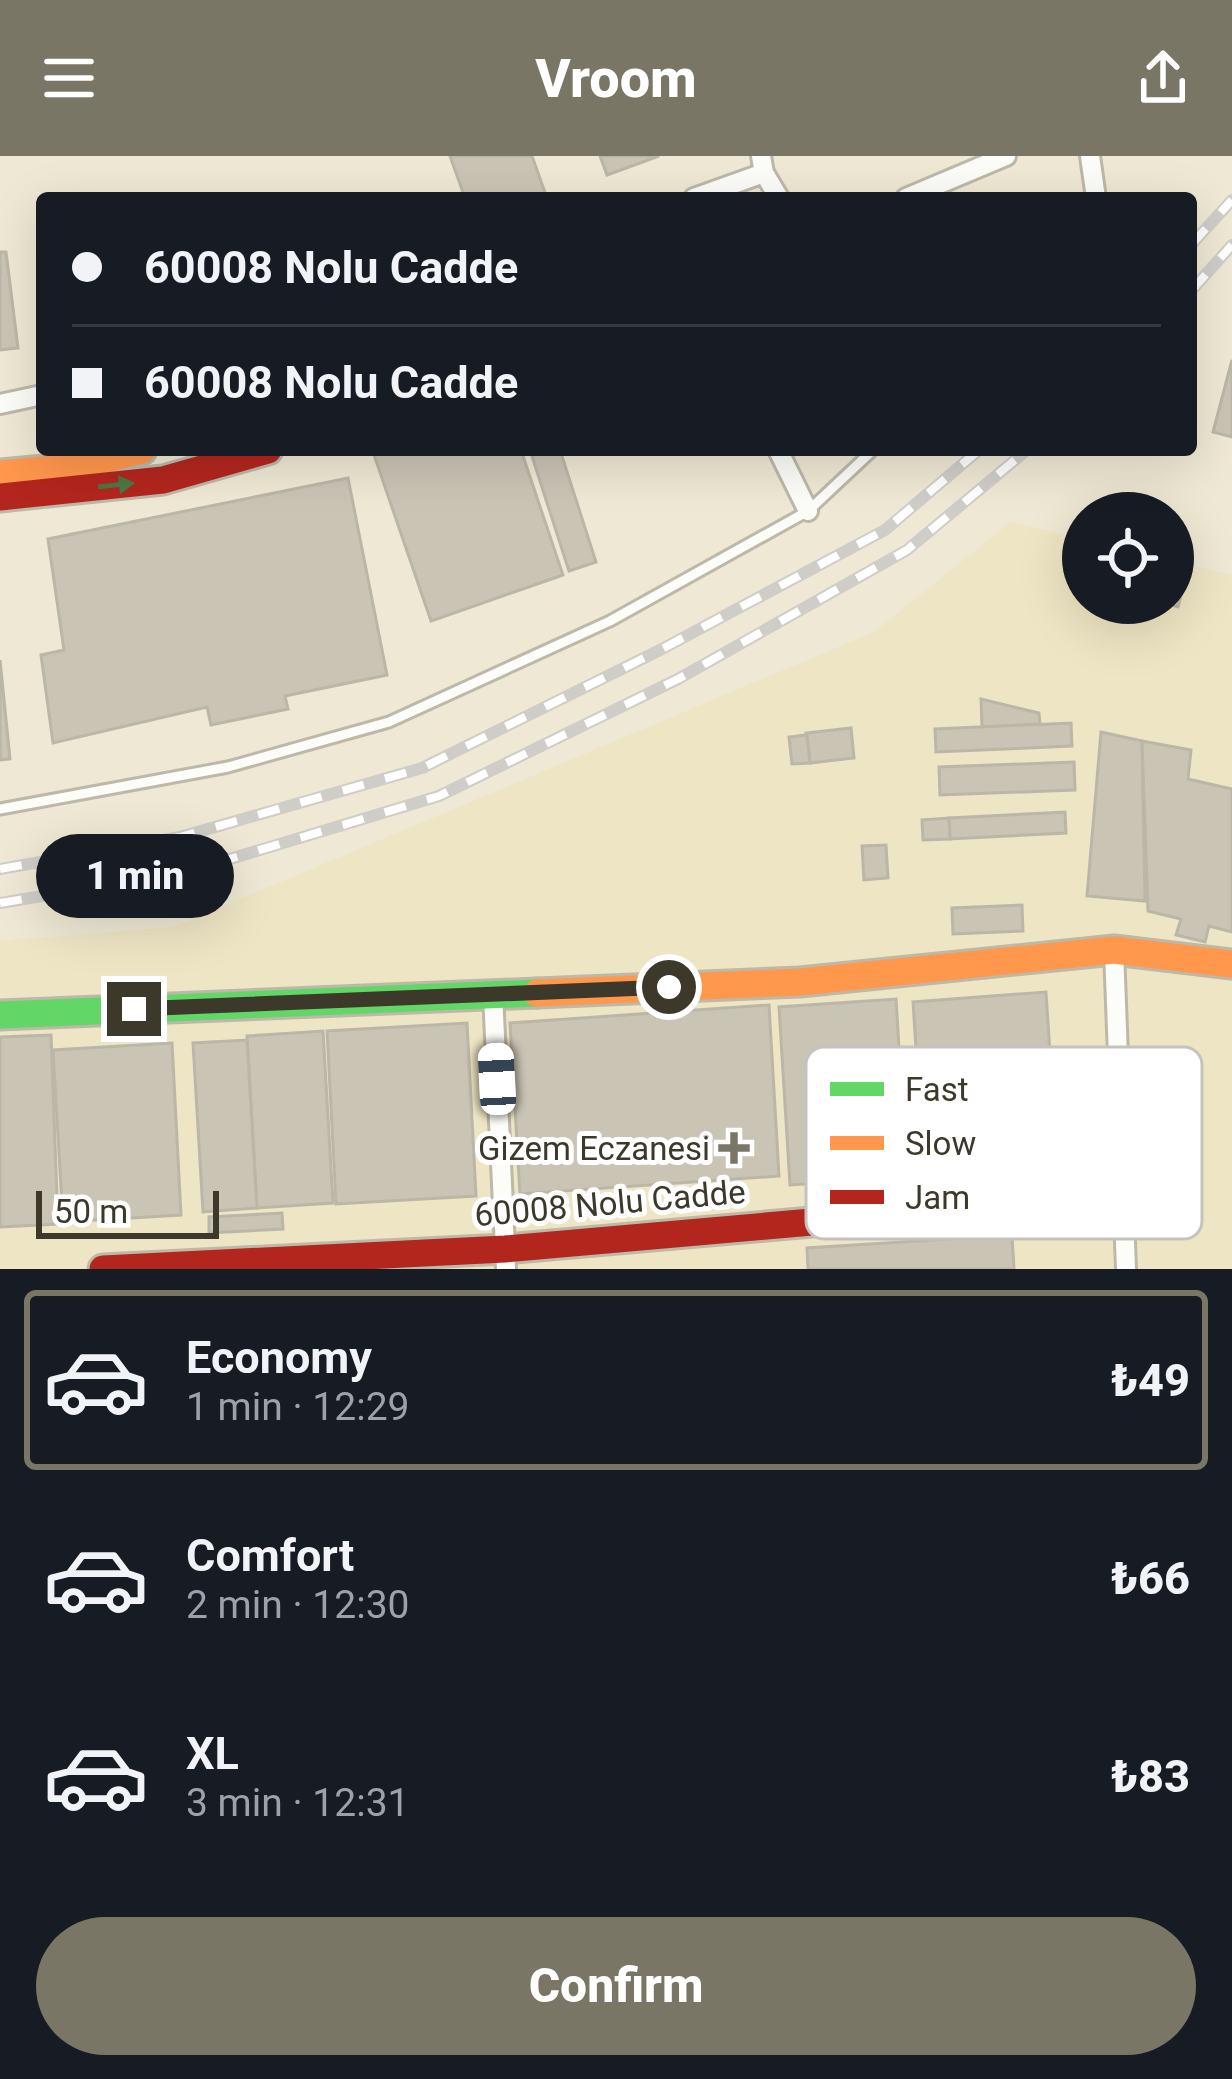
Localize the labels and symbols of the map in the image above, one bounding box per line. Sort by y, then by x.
one-way arrow [98,475,136,494]
callout: 1 min [35,835,233,919]
route start [642,960,696,1014]
route end [107,982,161,1036]
car [477,1042,517,1116]
legend [806,1047,1202,1239]
text: Fast [905,1070,968,1109]
text: Slow [905,1124,976,1163]
place label: Gizem Eczanesi [478,1129,710,1168]
marker: Gizem Eczanesi [721,1135,747,1161]
street label: 60008 Nolu Cadde [473,1172,747,1234]
text: Jam [905,1178,970,1217]
scale bar [36,1185,219,1238]

